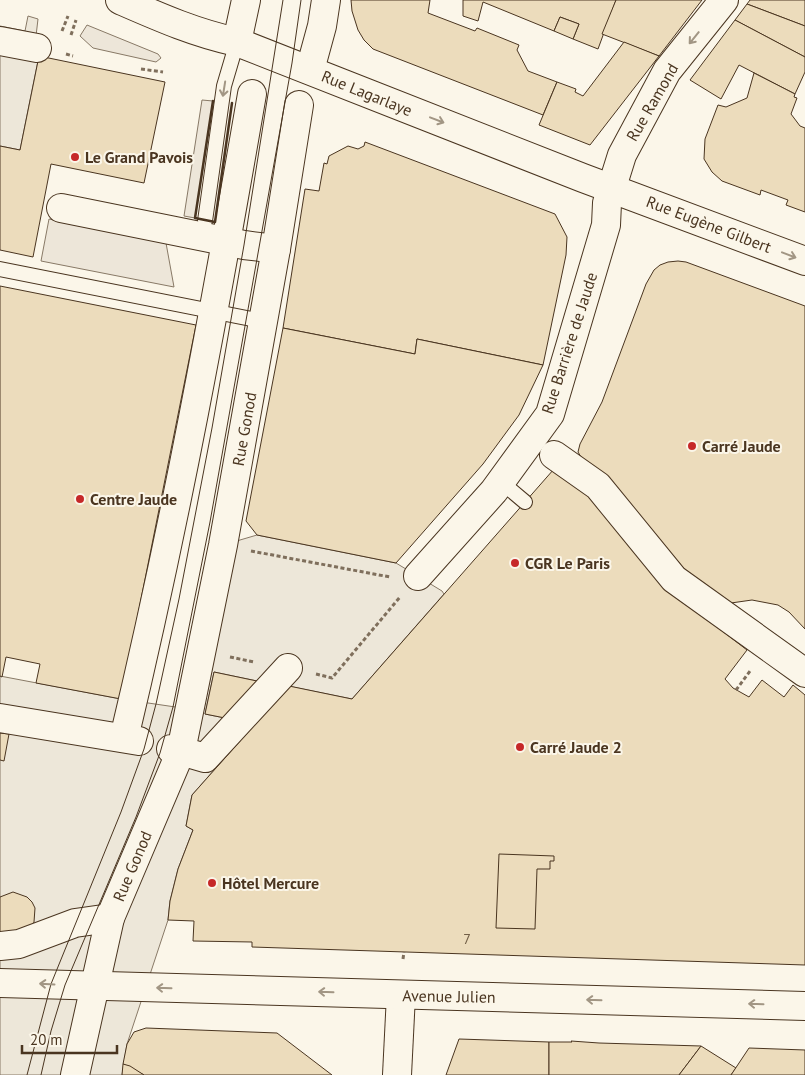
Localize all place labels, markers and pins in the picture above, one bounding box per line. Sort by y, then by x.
place label: Le Grand Pavois [85,147,193,167]
marker: Le Grand Pavois [69,151,81,163]
place label: Carré Jaude [702,436,781,456]
marker: Carré Jaude [686,440,698,452]
place label: Centre Jaude [90,489,177,509]
marker: Centre Jaude [74,493,86,505]
place label: CGR Le Paris [525,553,610,573]
marker: CGR Le Paris [509,557,521,569]
place label: Carré Jaude 2 [530,737,622,757]
marker: Carré Jaude 2 [514,741,526,753]
place label: Hôtel Mercure [222,873,319,893]
marker: Hôtel Mercure [206,877,218,889]

